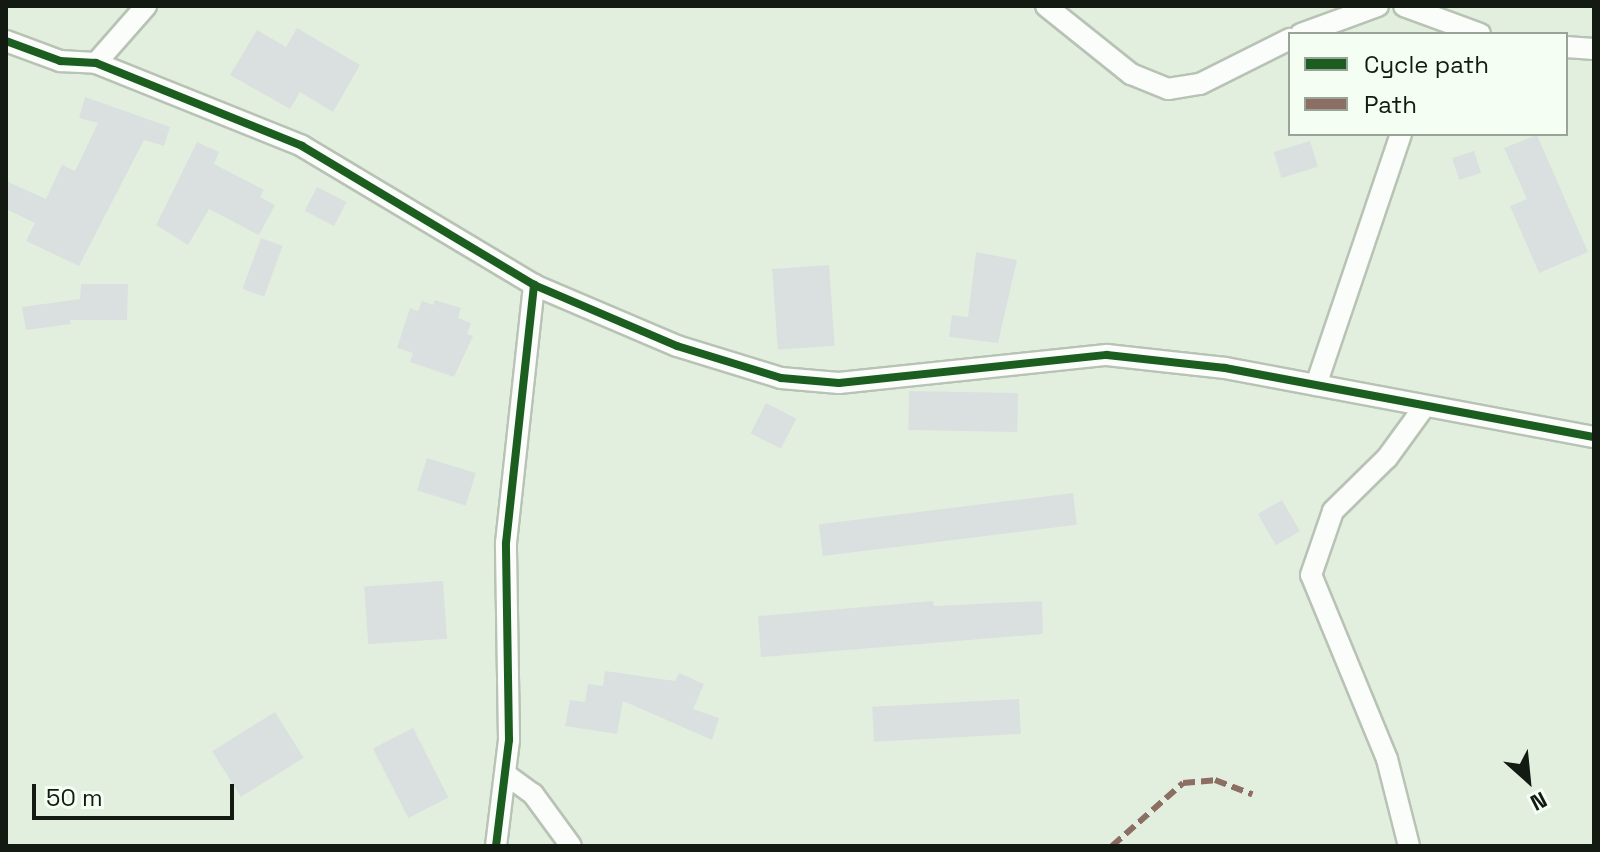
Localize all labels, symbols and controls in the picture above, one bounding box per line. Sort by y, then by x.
legend [1288,32,1568,136]
text: Cycle path [1364,49,1489,80]
text: Path [1364,89,1417,120]
north arrow [1488,740,1568,820]
scale bar [36,768,238,818]
text: 50 m [46,782,103,813]
text: N [1526,786,1552,817]

